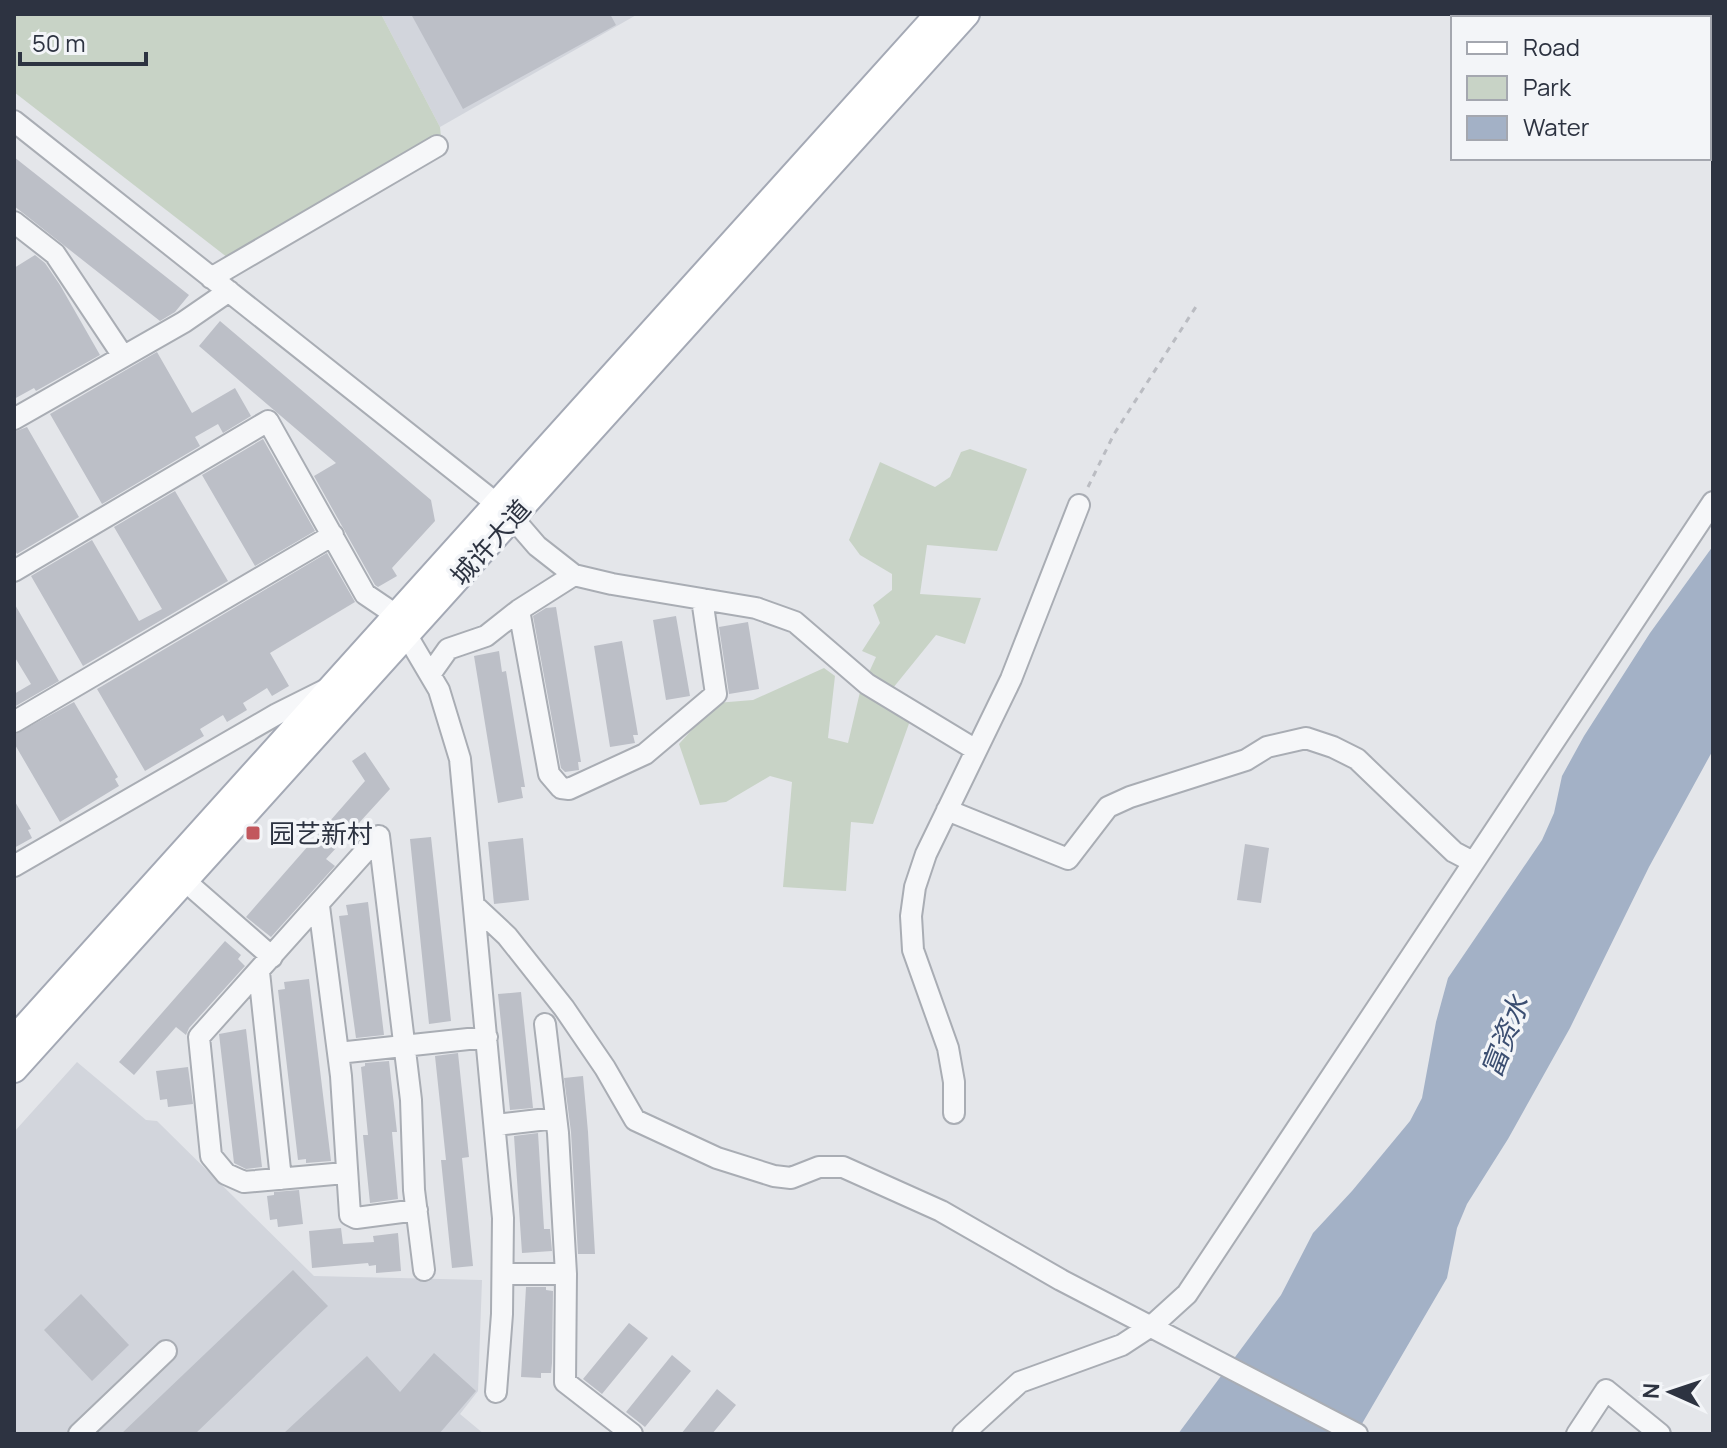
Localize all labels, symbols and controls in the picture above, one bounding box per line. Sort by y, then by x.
scale bar [20,16,146,66]
legend [1451,16,1711,160]
text: 50 m [32,26,86,59]
text: Road [1523,30,1580,63]
text: Park [1523,70,1572,103]
text: Water [1523,110,1590,143]
street label: 城许大道 [442,491,538,593]
place label: 园艺新村 [269,815,373,851]
marker: 园艺新村 [244,824,262,842]
water label: 富资水 [1471,988,1538,1082]
north arrow [1631,1352,1711,1432]
text: N [1636,1382,1666,1400]

